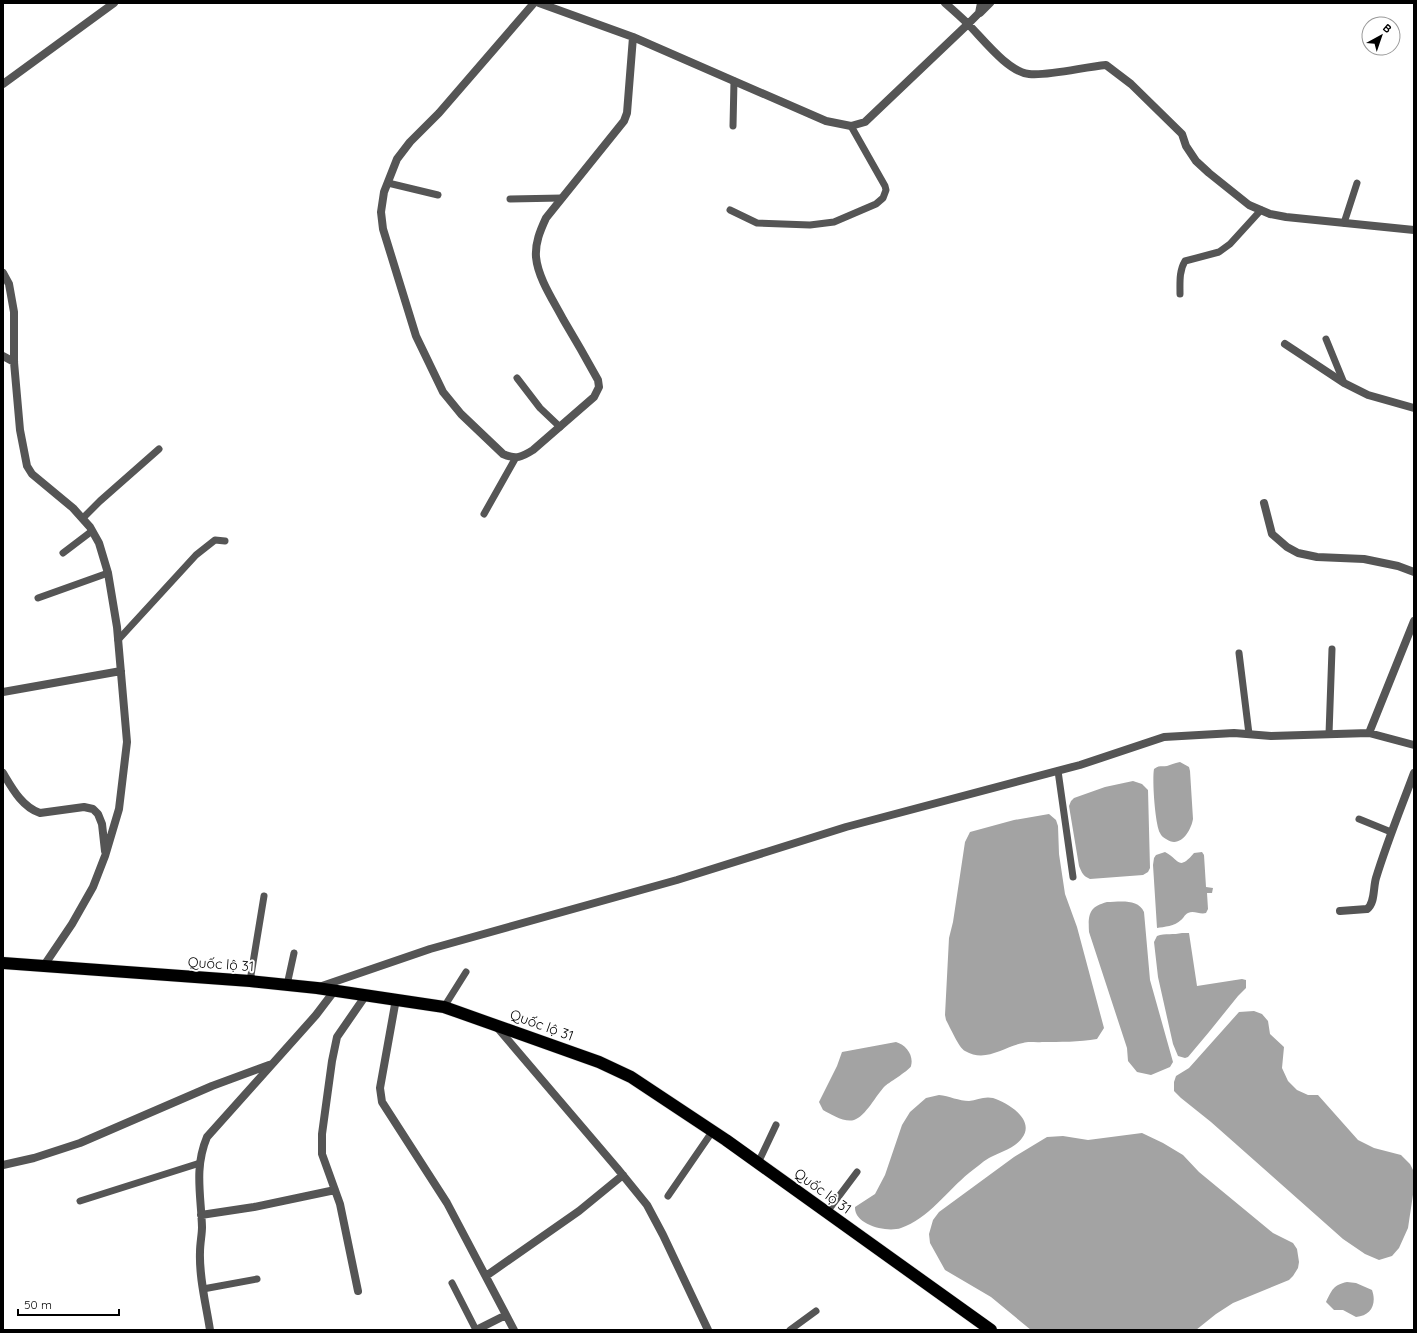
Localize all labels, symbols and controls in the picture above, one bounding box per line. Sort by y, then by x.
north arrow [1361,16,1401,56]
text: B [1380,21,1395,36]
street label: Quốc lộ 31 [187,953,255,975]
street label: Quốc lộ 31 [508,1005,576,1045]
street label: Quốc lộ 31 [791,1164,855,1218]
scale bar [18,1291,119,1317]
text: 50 m [24,1297,52,1312]

